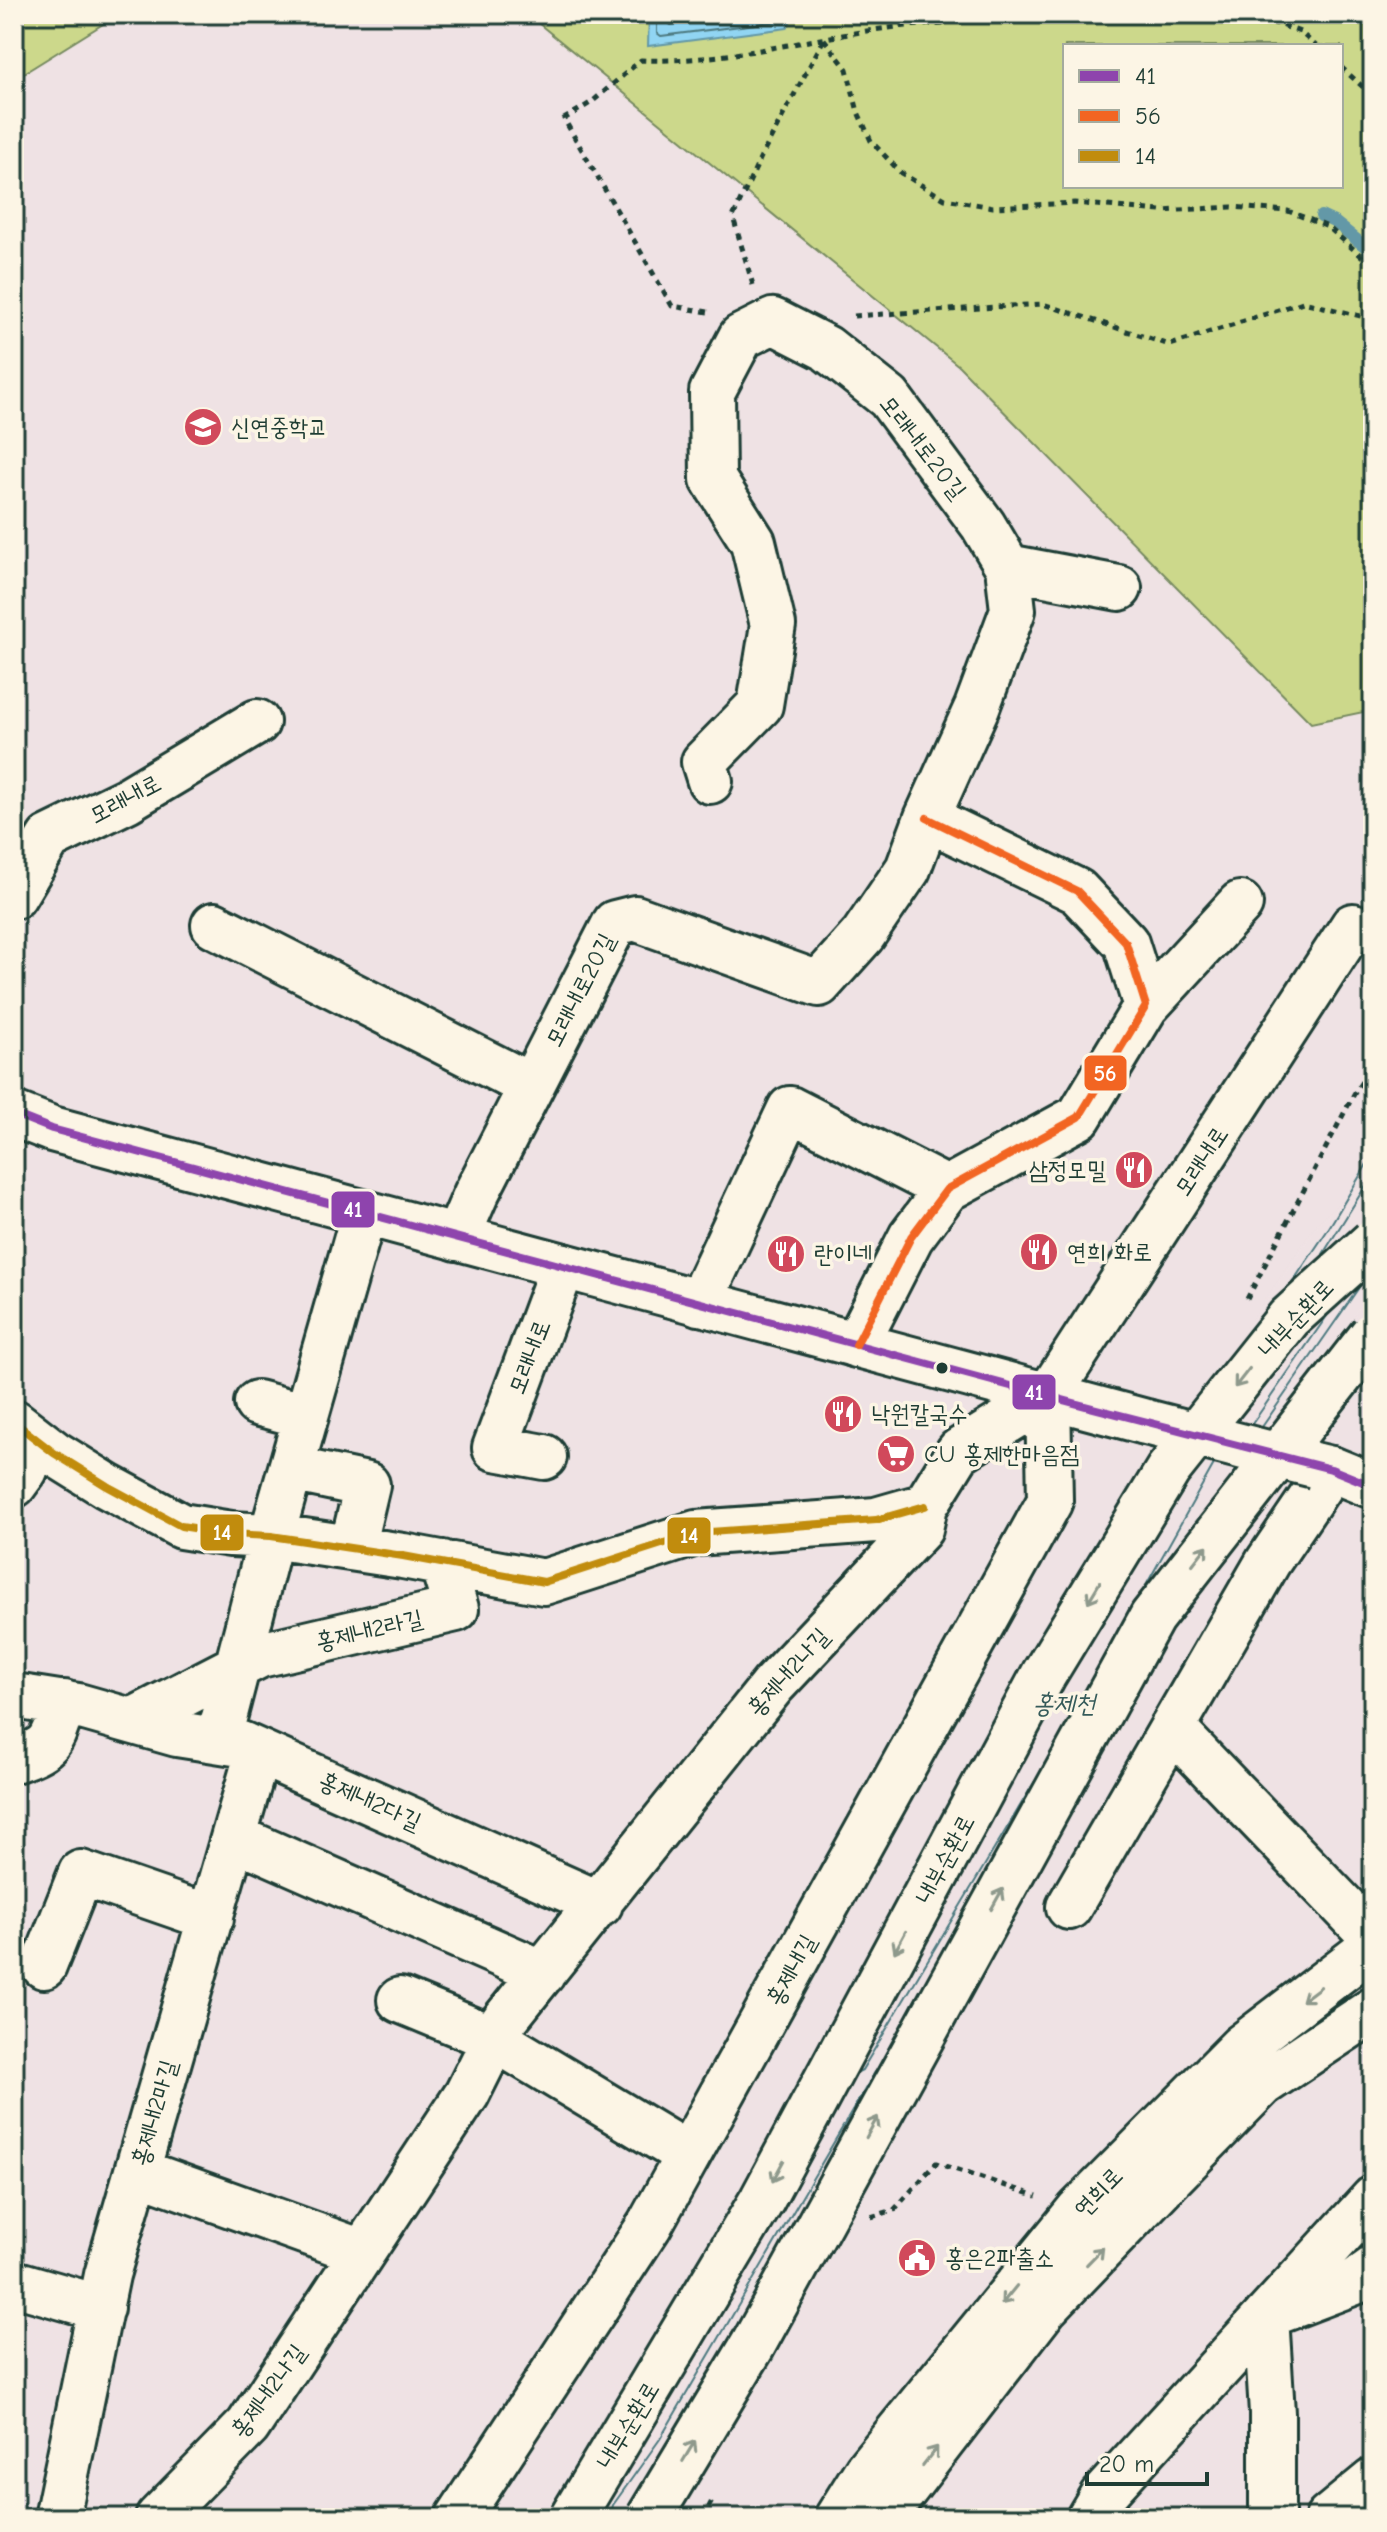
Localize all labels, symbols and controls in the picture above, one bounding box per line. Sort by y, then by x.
legend [1063,44,1343,188]
text: 41 [1135,62,1156,90]
text: 56 [1135,102,1161,130]
text: 14 [1135,142,1156,170]
street label: 모래내로20길 [874,390,972,504]
school or university icon: 신연중학교 [182,406,224,448]
place label: 신연중학교 [231,413,328,441]
street label: 모래내로 [84,769,166,829]
street label: 모래내로20길 [539,929,621,1051]
line badge: 56 [1083,1054,1128,1092]
text: 56 [1093,1061,1117,1087]
street label: 모래내로 [1168,1121,1234,1201]
restaurant icon: 삼정모밀 [1113,1149,1155,1191]
place label: 삼정모밀 [1029,1156,1106,1184]
line badge: 41 [330,1190,376,1229]
text: 41 [344,1197,362,1223]
restaurant icon: 연희 화로 [1018,1231,1060,1273]
restaurant icon: 란이네 [765,1233,807,1275]
place label: 연희 화로 [1067,1238,1152,1266]
place label: 란이네 [814,1240,872,1268]
street label: 내부순환로 [1253,1273,1339,1363]
street label: 모래내로 [502,1316,556,1398]
unlabelled marker [934,1360,950,1376]
one-way arrow [1233,1367,1250,1388]
line badge: 41 [1011,1373,1057,1411]
text: 41 [1025,1380,1043,1406]
restaurant icon: 낙원칼국수 [822,1393,864,1435]
place label: 낙원칼국수 [871,1400,968,1428]
supermarket icon: CU 홍제한마음점 [875,1433,917,1475]
place label: CU 홍제한마음점 [924,1440,1079,1468]
line badge: 14 [199,1513,245,1552]
line badge: 14 [666,1516,712,1555]
text: 14 [213,1520,231,1546]
text: 14 [680,1523,698,1549]
one-way arrow [1191,1545,1208,1566]
one-way arrow [1086,1580,1102,1603]
street label: 홍제내2라길 [313,1604,425,1656]
street label: 홍제내2나길 [741,1622,835,1722]
water label: 홍제천 [1033,1689,1098,1719]
street label: 홍제내2다길 [314,1766,426,1836]
street label: 내부순환로 [910,1810,980,1908]
one-way arrow [990,1888,1005,1912]
street label: 홍제내길 [760,1929,822,2011]
one-way arrow [892,1929,908,1953]
one-way arrow [1301,1985,1322,2002]
street label: 홍제내2마길 [126,2057,182,2169]
one-way arrow [865,2116,880,2140]
one-way arrow [769,2159,785,2182]
street label: 연희로 [1068,2161,1128,2223]
public building icon: 홍은2파출소 [896,2237,938,2279]
place label: 홍은2파출소 [945,2244,1054,2272]
one-way arrow [1086,2246,1104,2266]
one-way arrow [1000,2284,1017,2305]
street label: 홍제내2나길 [225,2339,311,2443]
street label: 내부순환로 [591,2376,665,2474]
scale bar [1087,2436,1207,2486]
one-way arrow [681,2440,697,2463]
one-way arrow [922,2446,939,2467]
text: 20 m [1099,2450,1154,2478]

